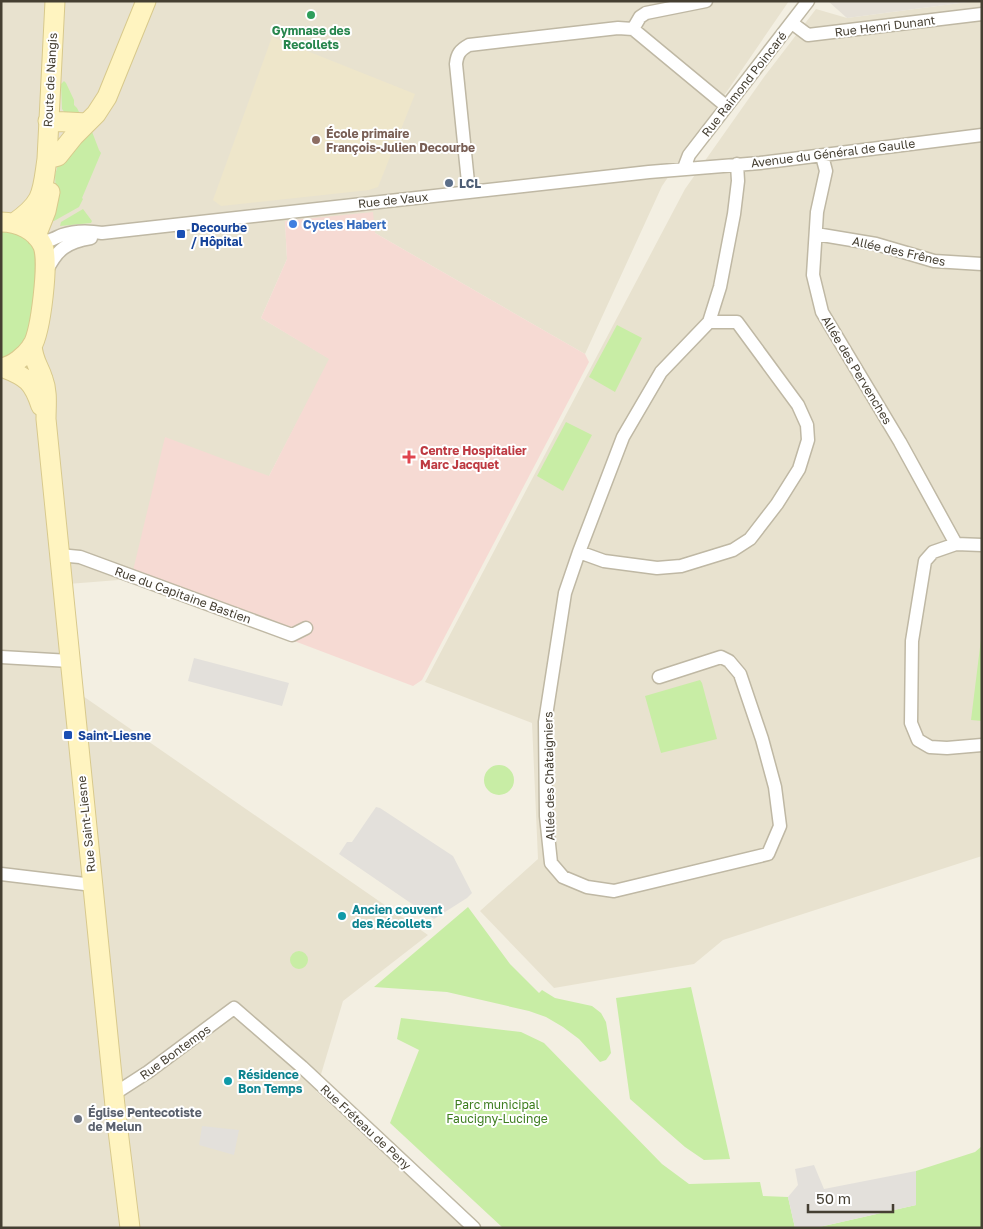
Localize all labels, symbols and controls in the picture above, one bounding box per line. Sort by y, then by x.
marker: Gymnase des Recollets [305,9,317,21]
street label: Rue Henri Dunant [834,12,936,40]
place label: Gymnase des Recollets [272,23,351,52]
street label: Rue Raimond Poincaré [698,28,790,139]
street label: Route de Nangis [40,32,60,128]
place label: École primaire François-Julien Decourbe [326,126,475,155]
marker: École primaire François-Julien Decourbe [310,134,322,146]
street label: Avenue du Général de Gaulle [750,135,916,171]
place label: LCL [459,176,481,191]
marker: LCL [443,177,455,189]
street label: Rue de Vaux [357,189,429,211]
place label: Cycles Habert [303,217,387,232]
marker: Cycles Habert [287,218,299,230]
place label: Decourbe / Hôpital [191,220,247,249]
marker: Decourbe / Hôpital [175,228,187,240]
street label: Allée des Frênes [851,233,947,269]
street label: Allée des Pervenches [819,313,895,427]
place label: Centre Hospitalier Marc Jacquet [420,443,527,472]
marker: Centre Hospitalier Marc Jacquet [402,450,416,464]
street label: Rue du Capitaine Bastien [113,563,253,627]
street label: Allée des Châtaigniers [540,711,558,841]
place label: Saint-Liesne [78,728,151,743]
marker: Saint-Liesne [62,729,74,741]
street label: Rue Saint-Liesne [73,775,99,873]
place label: Ancien couvent des Récollets [352,902,443,931]
marker: Ancien couvent des Récollets [336,910,348,922]
street label: Rue Bontemps [137,1021,213,1083]
place label: Résidence Bon Temps [238,1067,303,1096]
marker: Résidence Bon Temps [222,1075,234,1087]
street label: Rue Fréteau de Peny [318,1081,415,1173]
park label: Parc municipal Faucigny-Lucinge [446,1097,548,1126]
place label: Église Pentecotiste de Melun [88,1105,202,1134]
marker: Église Pentecotiste de Melun [72,1113,84,1125]
scale bar [808,1182,893,1214]
text: 50 m [816,1189,851,1207]

